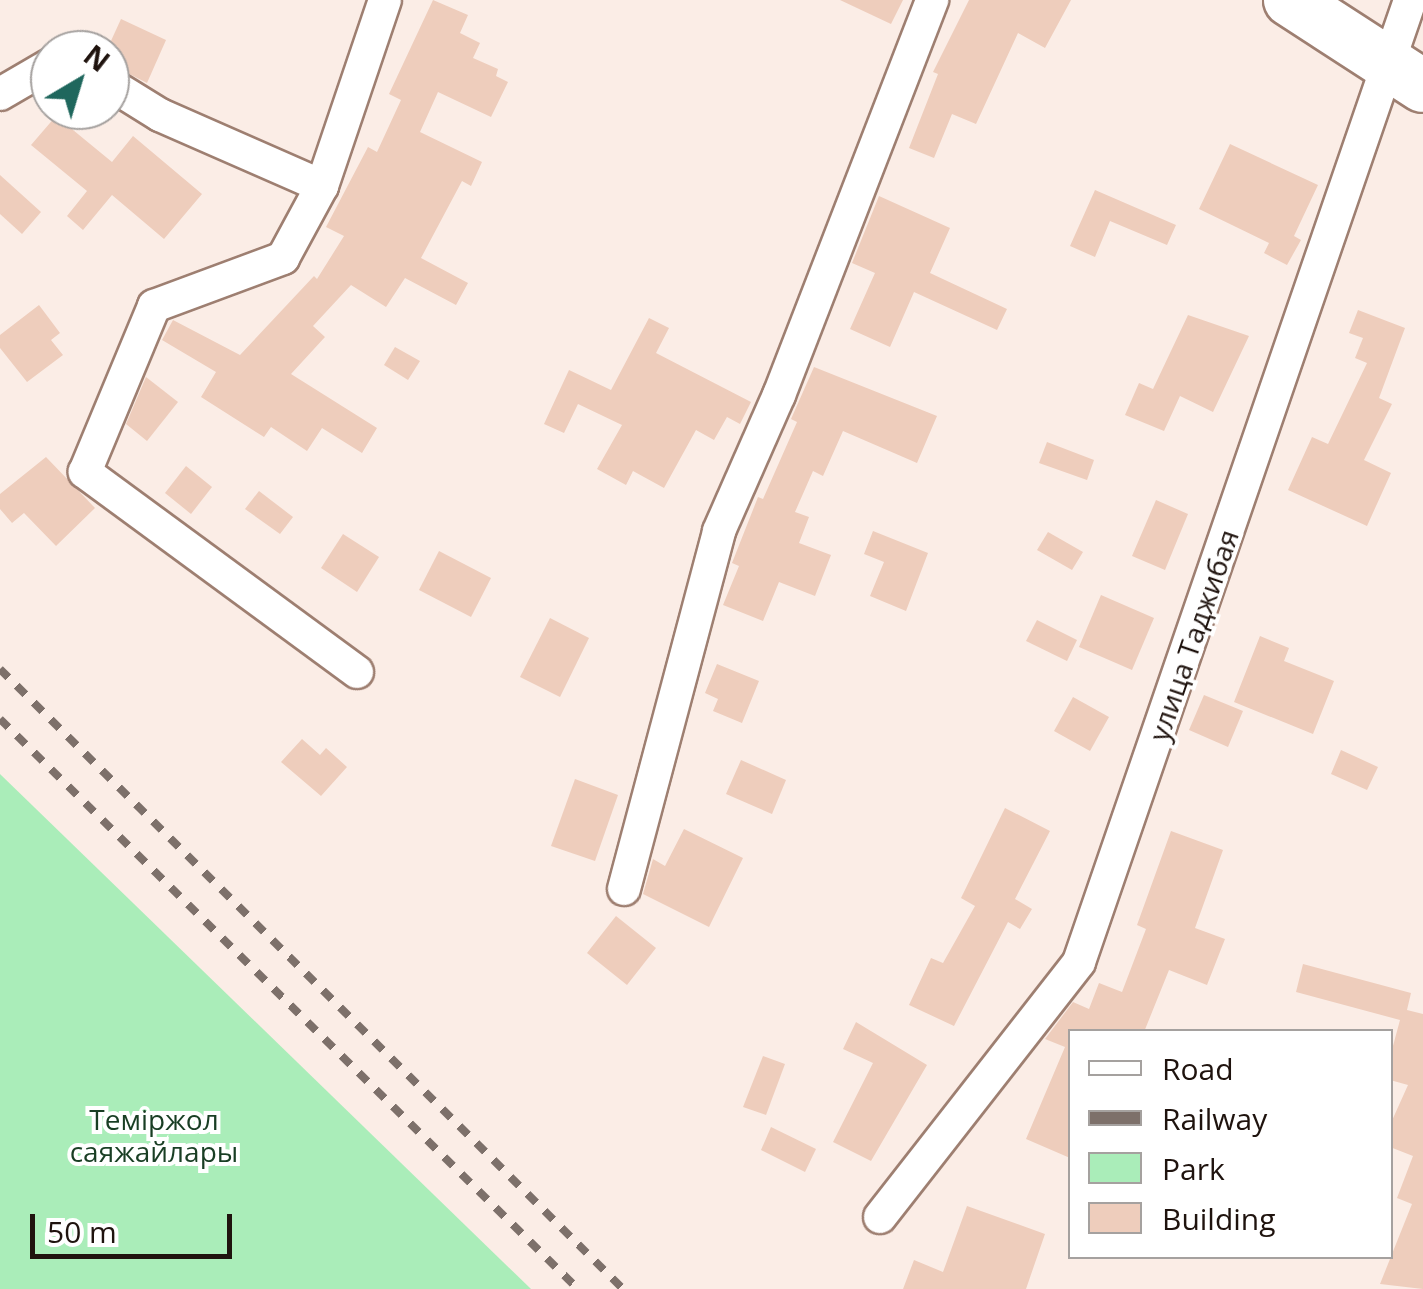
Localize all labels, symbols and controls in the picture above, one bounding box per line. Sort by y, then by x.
north arrow [30,30,130,130]
text: N [77,36,118,80]
street label: улица Таджибая [1141,525,1245,745]
legend [1068,1029,1393,1259]
text: Road [1162,1048,1234,1089]
text: Railway [1162,1098,1267,1139]
park label: Теміржол саяжайлары [70,1102,238,1168]
text: Park [1162,1148,1225,1189]
scale bar [35,1194,238,1256]
text: Building [1162,1198,1276,1239]
text: 50 m [47,1211,117,1252]

